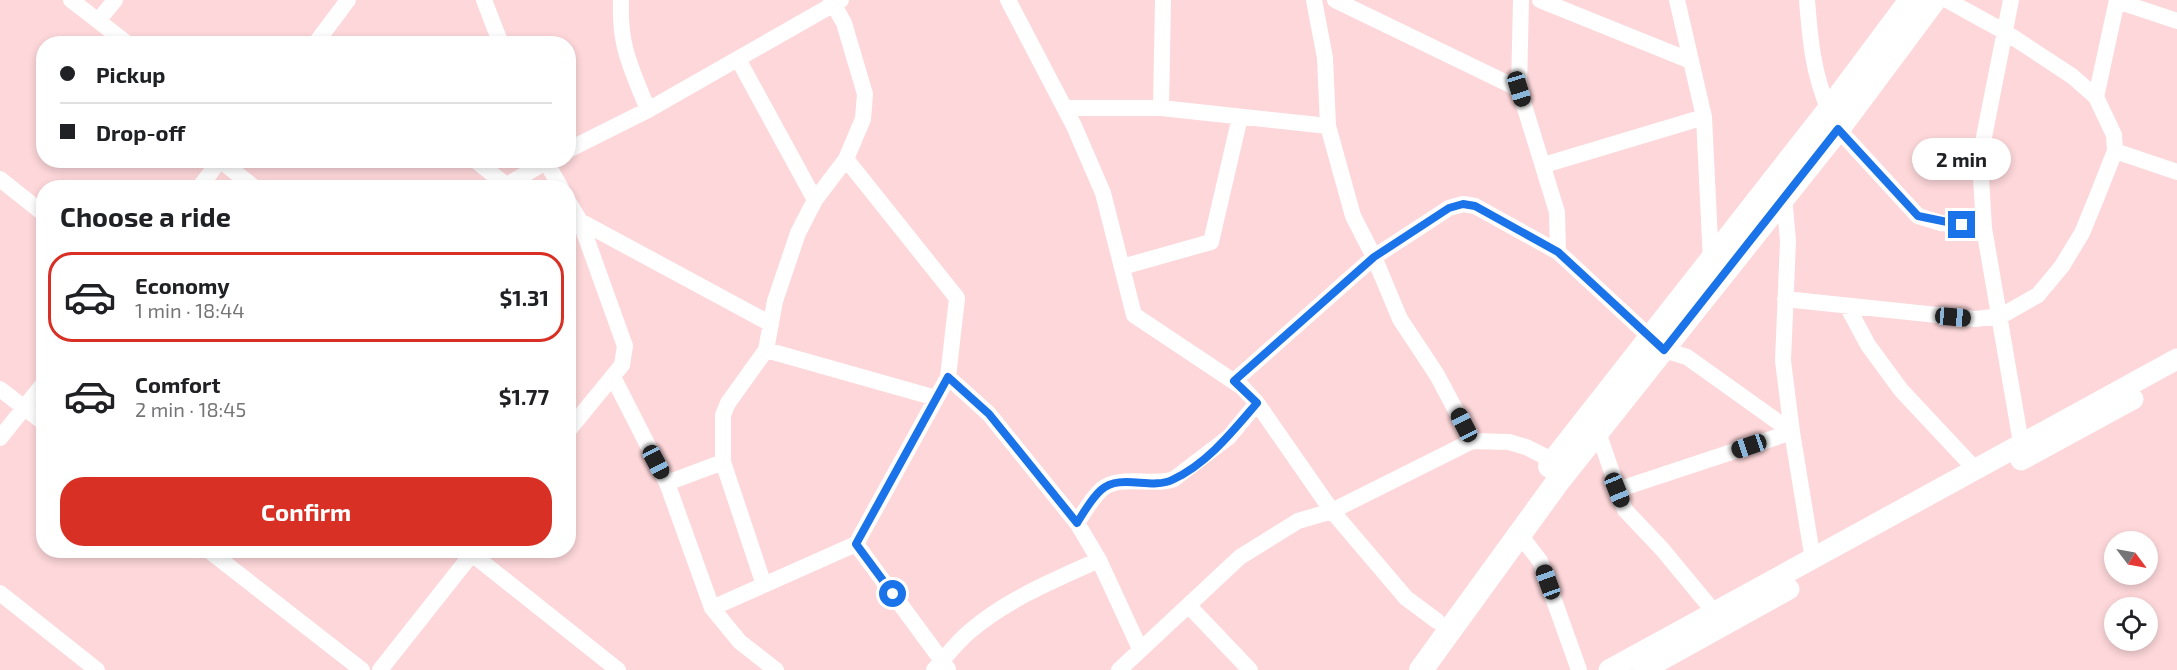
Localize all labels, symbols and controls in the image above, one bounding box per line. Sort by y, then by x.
text: Pickup [96,61,165,87]
car [1505,69,1533,109]
text: Drop-off [96,119,185,145]
callout: 2 min [1912,138,2012,180]
text: 2 min [1936,147,1987,171]
text: Choose a ride [60,200,231,232]
route end [1948,211,1975,238]
icon: car [63,270,117,324]
text: Economy [135,272,230,298]
text: $1.31 [499,284,549,310]
text: 1 min · 18:44 [135,298,245,322]
car [1934,306,1972,328]
icon: car [63,369,117,423]
text: Comfort [135,371,220,397]
text: $1.77 [499,383,549,409]
text: 2 min · 18:45 [135,397,246,421]
car [1448,405,1480,445]
car [1729,432,1769,460]
car [640,442,672,482]
car [1602,470,1632,510]
button: Confirm [60,477,552,546]
north arrow [2104,531,2158,585]
map controls [2104,531,2158,651]
car [1533,562,1563,602]
route start [879,580,906,607]
button: locate [2104,597,2158,651]

